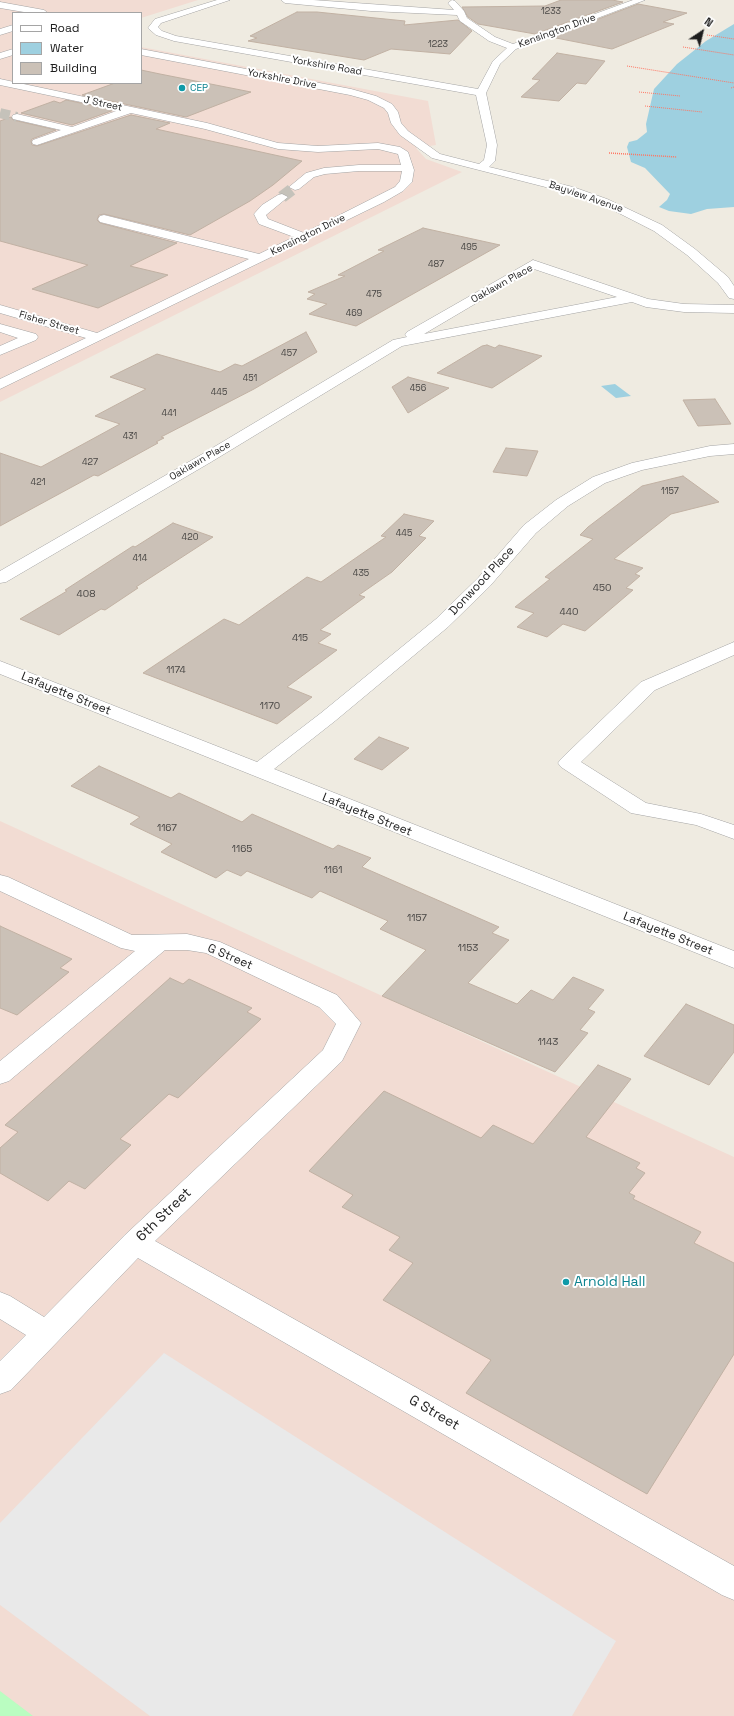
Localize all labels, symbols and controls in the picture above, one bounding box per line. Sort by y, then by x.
house number: 1233 [541,7,561,17]
street label: Kensington Drive [517,11,597,51]
legend [12,12,142,84]
north arrow [682,12,722,52]
text: N [702,14,716,30]
text: Road [50,20,79,36]
text: Water [50,40,84,56]
house number: 1223 [428,40,448,50]
street label: Yorkshire Road [291,54,363,78]
text: Building [50,60,97,76]
street label: Yorkshire Drive [246,66,318,92]
place label: CEP [190,82,208,94]
marker: CEP [177,83,187,93]
street label: J Street [83,94,123,114]
street label: Bayview Avenue [547,179,625,215]
street label: Kensington Drive [269,212,347,258]
house number: 495 [461,243,477,253]
house number: 487 [428,260,444,270]
street label: Oaklawn Place [469,262,535,306]
house number: 475 [366,290,382,300]
street label: Fisher Street [18,309,80,337]
house number: 469 [346,309,362,319]
house number: 457 [281,349,297,359]
house number: 451 [243,374,257,384]
house number: 456 [410,384,426,394]
house number: 445 [211,388,227,398]
house number: 441 [162,409,176,419]
house number: 431 [123,432,137,442]
street label: Oaklawn Place [167,439,233,483]
house number: 427 [82,458,98,468]
house number: 421 [31,478,45,488]
house number: 1157 [661,487,679,497]
house number: 445 [396,529,412,539]
house number: 420 [182,533,198,543]
street label: Donwood Place [446,544,518,618]
house number: 414 [133,554,147,564]
house number: 435 [353,569,369,579]
house number: 450 [593,582,611,594]
house number: 408 [77,588,95,600]
house number: 440 [560,606,578,618]
house number: 415 [292,632,308,644]
house number: 1174 [166,664,186,676]
street label: Lafayette Street [19,669,113,719]
house number: 1170 [260,700,280,712]
street label: Lafayette Street [320,790,414,840]
house number: 1167 [157,822,177,834]
house number: 1165 [232,843,252,855]
house number: 1161 [324,864,342,876]
street label: Lafayette Street [621,909,715,959]
house number: 1157 [407,912,427,924]
street label: G Street [205,941,255,973]
house number: 1153 [458,942,478,954]
house number: 1143 [538,1036,558,1048]
street label: 6th Street [133,1185,195,1245]
place label: Arnold Hall [574,1274,645,1290]
marker: Arnold Hall [561,1277,571,1287]
street label: G Street [406,1392,462,1434]

